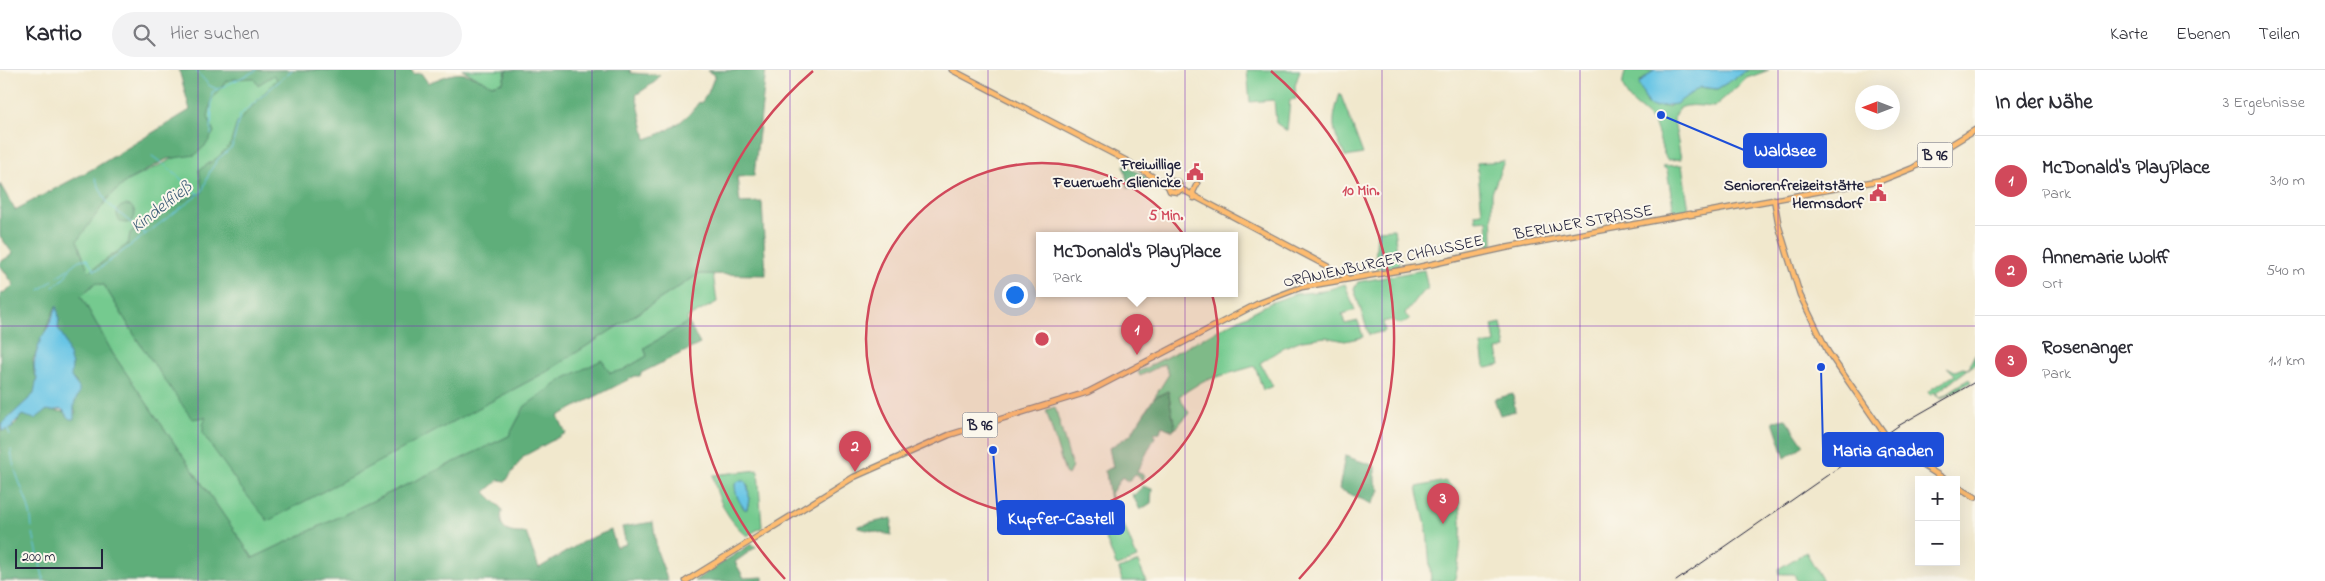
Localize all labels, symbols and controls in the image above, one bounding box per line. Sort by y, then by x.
search box [112,12,462,57]
text: Kartio [25,17,82,52]
icon: search [130,21,158,49]
text: Hier suchen [170,21,259,48]
text: Karte [2110,22,2148,48]
text: Ebenen [2176,22,2230,48]
text: Teilen [2258,22,2300,48]
north arrow [1855,85,1900,130]
text: In der Nähe [1995,88,2093,118]
text: 3 Ergebnisse [2223,91,2305,115]
callout: Waldsee [1744,134,1826,167]
text: Waldsee [1754,139,1817,165]
road number: B 96 [1918,142,1952,168]
place label: Freiwillige Feuerwehr Glienicke [1052,153,1182,195]
text: McDonald's PlayPlace [2042,155,2210,182]
public building icon: Freiwillige Feuerwehr Glienicke [1185,162,1205,182]
text: 1 [2008,169,2014,193]
text: 310 m [2270,169,2305,193]
place label: Seniorenfreizeitstätte Hermsdorf [1724,174,1865,216]
water label: Kindelfließ [126,175,199,240]
text: 10 Min. [1342,180,1380,202]
text: Park [2042,182,2071,206]
public building icon: Seniorenfreizeitstätte Hermsdorf [1868,183,1888,203]
street label: BERLINER STRASSE [1511,199,1655,247]
text: 5 Min. [1149,205,1183,227]
street label: ORANIENBURGER CHAUSSEE [1281,229,1486,295]
popup [1036,232,1238,297]
text: McDonald's PlayPlace [1053,239,1221,266]
text: Annemarie Wolff [2042,245,2169,272]
text: 2 [2007,259,2015,283]
text: 540 m [2266,259,2305,283]
text: Park [1053,266,1082,290]
text: Ort [2042,272,2063,296]
your location [1002,282,1028,308]
pin: 1 [1121,314,1153,355]
centre of rings [1033,330,1051,348]
text: Rosenanger [2042,335,2133,362]
text: 3 [2008,349,2014,373]
text: 1.1 km [2268,349,2305,373]
text: Park [2042,362,2071,386]
road number: B 96 [962,412,998,438]
pin: 2 [839,431,871,472]
callout: Maria Gnaden [1823,433,1943,466]
text: Maria Gnaden [1833,439,1933,465]
map controls [1915,476,1960,566]
button: + [1915,476,1960,521]
pin: 3 [1427,483,1459,524]
callout: Kupfer-Castell [998,501,1124,534]
text: Kupfer-Castell [1008,507,1114,533]
button: − [1915,521,1960,566]
scale bar [15,546,102,569]
text: 200 m [22,547,55,568]

